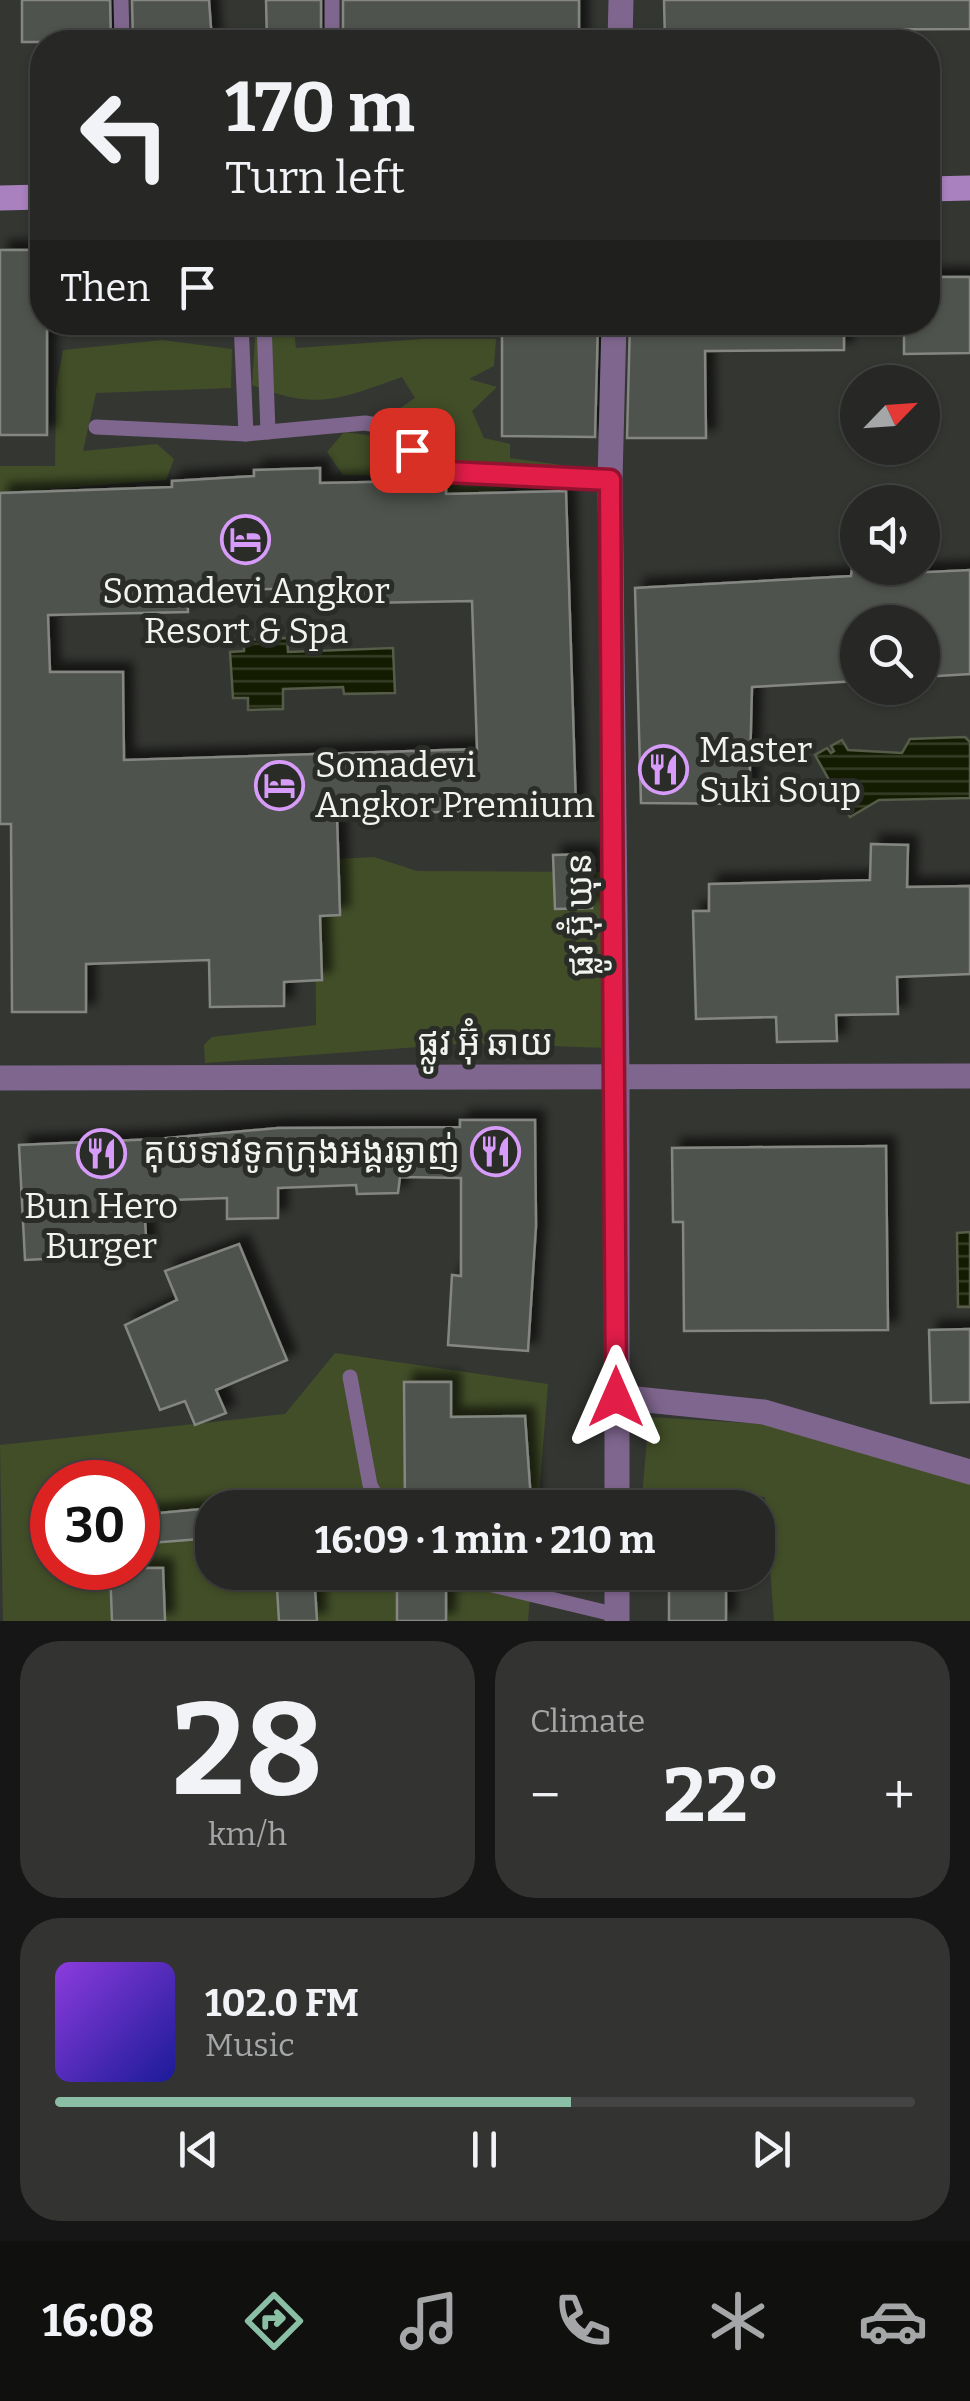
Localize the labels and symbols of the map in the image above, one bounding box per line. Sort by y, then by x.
north arrow [840,365,940,465]
pin [370,408,455,493]
hotel icon: Somadevi Angkor Resort & Spa [220,513,272,565]
place label: Somadevi Angkor Resort & Spa [102,570,390,652]
place label: Master Suki Soup [699,729,861,811]
place label: Somadevi Angkor Premium [315,744,595,826]
restaurant icon: Master Suki Soup [638,744,690,796]
hotel icon: Somadevi Angkor Premium [254,759,306,811]
street label: ផ្លូវ អ៊ុំ ឃុន [553,852,612,978]
street label: ផ្លូវ អ៊ុំ ឆាយ [417,1017,553,1074]
restaurant icon: គុយទាវទូកក្រុងអង្គរឆ្ងាញ់ [469,1125,521,1177]
restaurant icon: Bun Hero Burger [75,1128,127,1180]
place label: គុយទាវទូកក្រុងអង្គរឆ្ងាញ់ [143,1130,460,1173]
place label: Bun Hero Burger [24,1185,178,1267]
position arrow [564,1345,668,1449]
speed limit sign: 30 [30,1460,160,1590]

